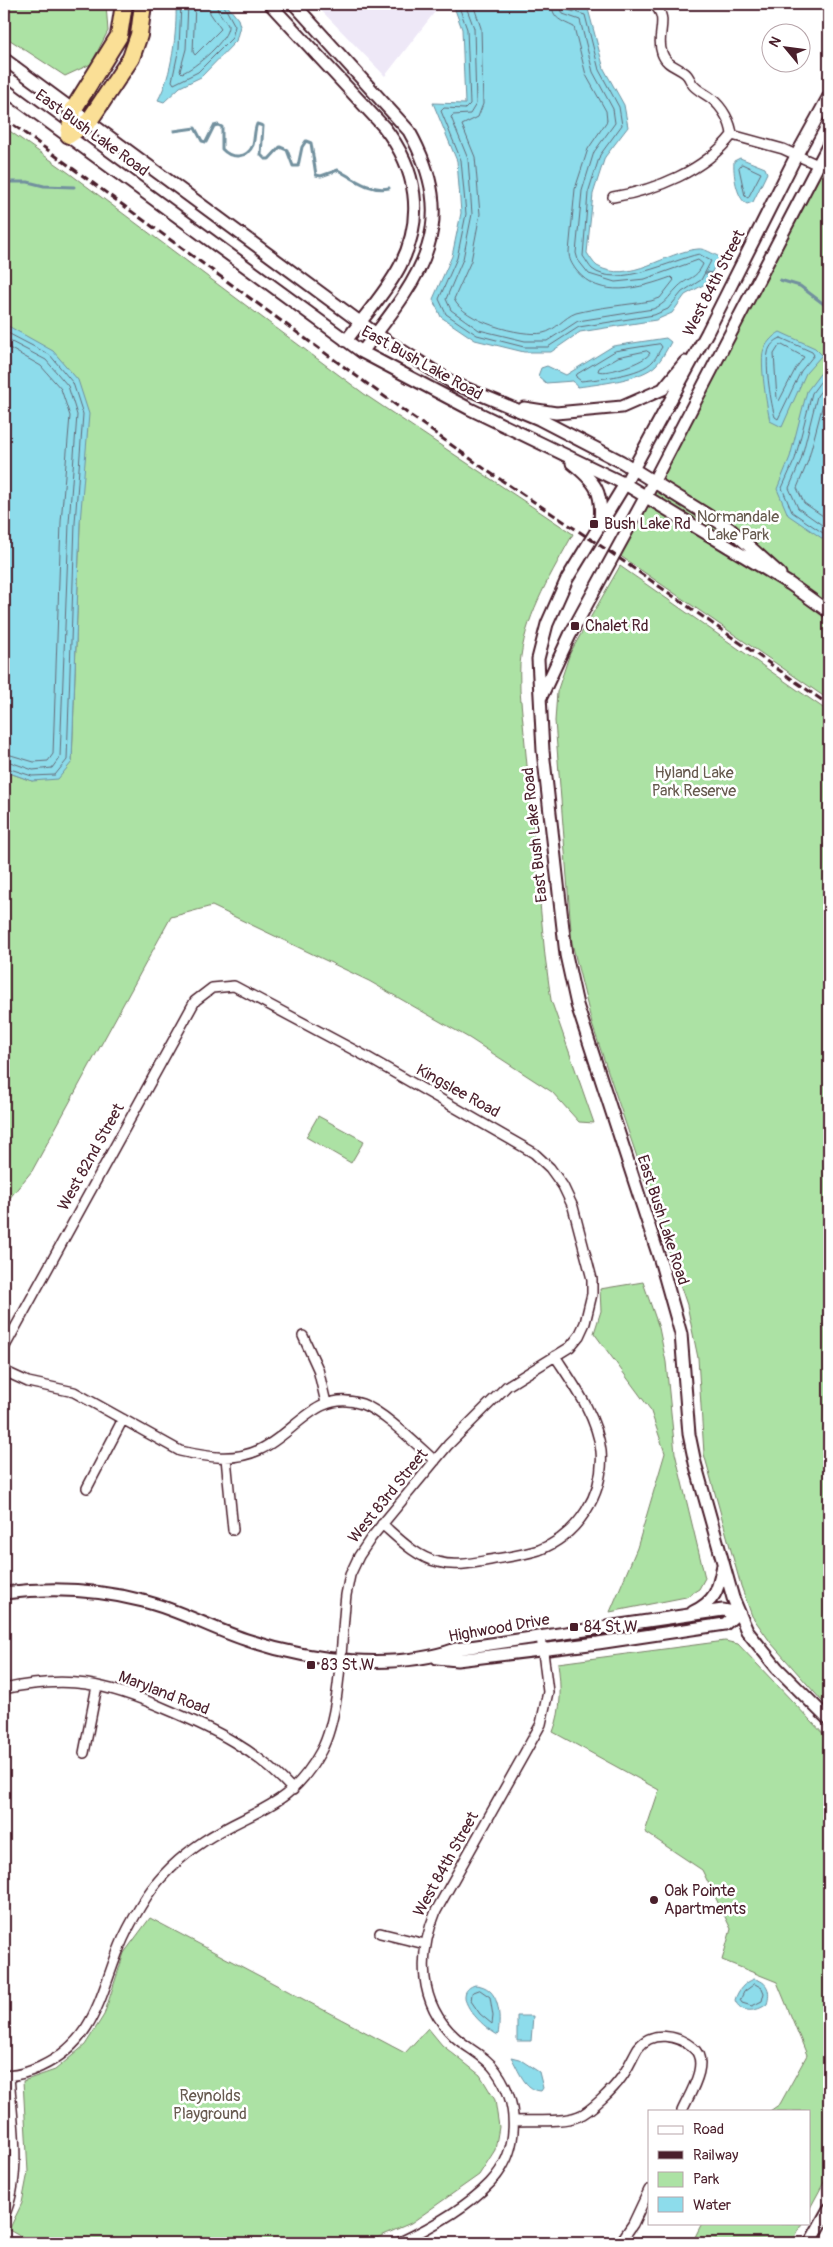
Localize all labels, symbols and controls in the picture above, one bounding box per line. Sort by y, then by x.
north arrow [760,22,810,72]
text: N [765,34,785,50]
street label: East Bush Lake Road [31,85,153,181]
street label: West 84th Street [679,226,750,340]
street label: East Bush Lake Road [358,321,486,405]
park label: Normandale Lake Park [697,507,779,545]
place label: Bush Lake Rd [604,514,691,534]
marker: Bush Lake Rd [588,518,600,530]
place label: Chalet Rd [585,616,649,636]
marker: Chalet Rd [569,620,581,632]
park label: Hyland Lake Park Reserve [652,763,736,801]
street label: East Bush Lake Road [518,766,552,904]
street label: Kingslee Road [413,1060,503,1122]
street label: West 82nd Street [53,1099,129,1214]
street label: East Bush Lake Road [633,1152,693,1288]
street label: West 83rd Street [344,1444,433,1547]
street label: Highwood Drive [447,1609,551,1647]
place label: 84 St W [584,1617,638,1637]
marker: 84 St W [568,1621,580,1633]
place label: 83 St W [321,1655,374,1675]
marker: 83 St W [305,1659,317,1671]
street label: Maryland Road [116,1667,212,1719]
street label: West 84th Street [409,1808,483,1920]
place label: Oak Pointe Apartments [664,1881,746,1919]
marker: Oak Pointe Apartments [648,1894,660,1906]
park label: Reynolds Playground [173,2086,247,2124]
legend [648,2110,810,2224]
text: Road [693,2120,724,2139]
text: Railway [693,2146,739,2165]
text: Park [693,2170,720,2189]
text: Water [693,2196,732,2215]

